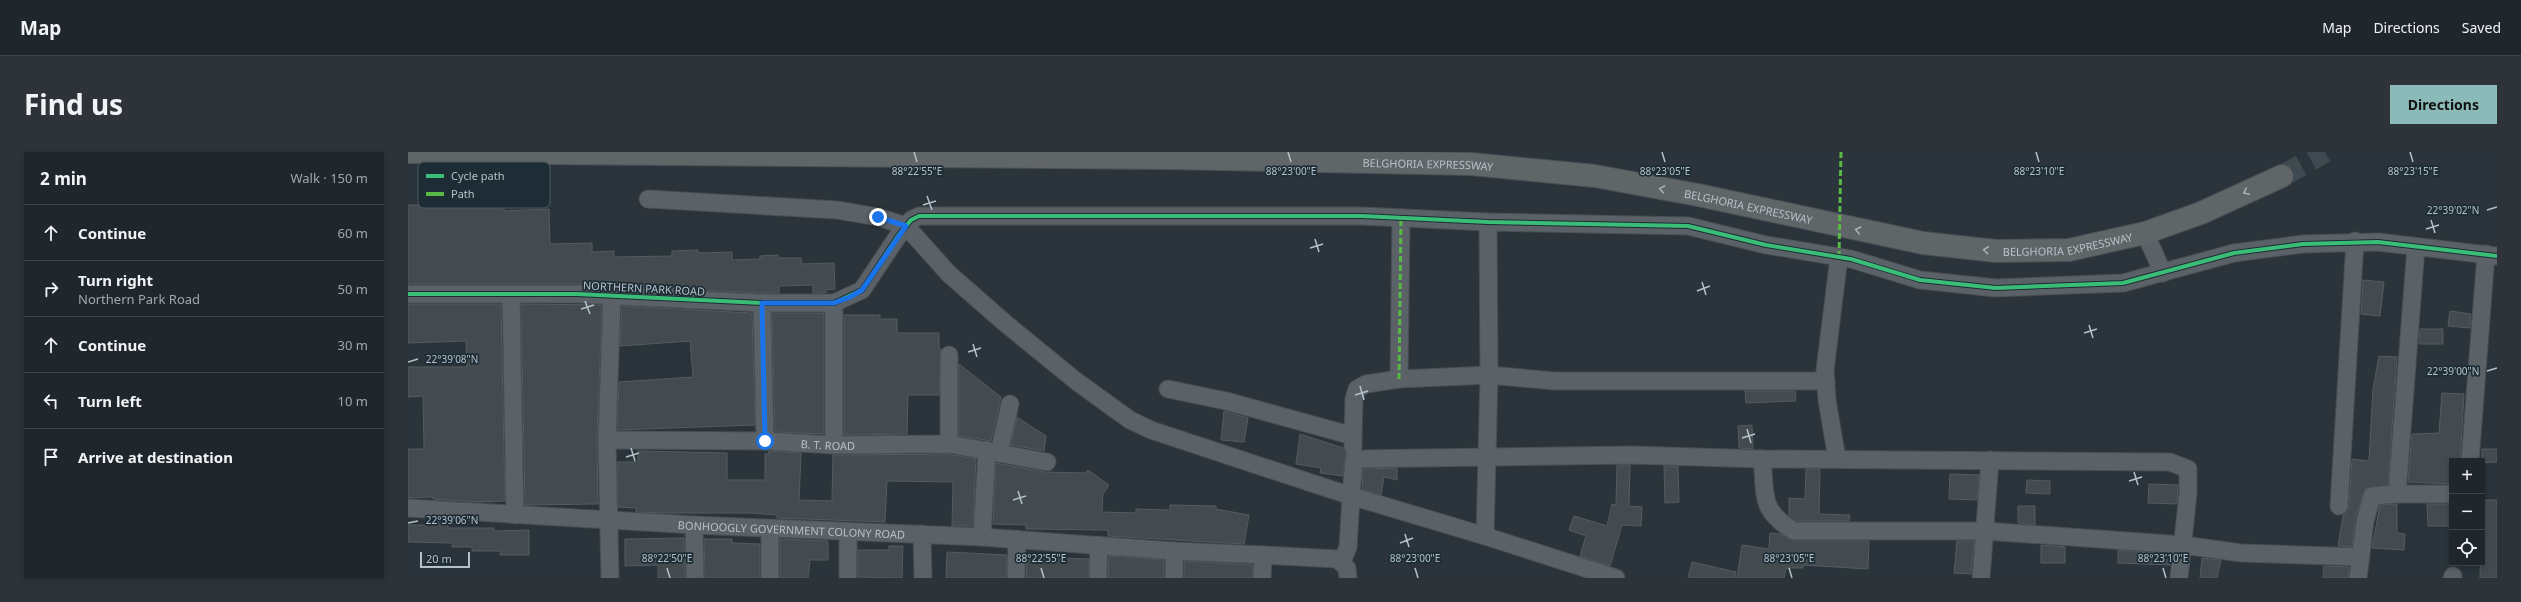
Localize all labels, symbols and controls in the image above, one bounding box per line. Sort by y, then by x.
text: Map [20,15,61,41]
text: Map [2322,18,2351,37]
text: Directions [2373,18,2440,37]
text: Saved [2462,18,2501,37]
text: Find us [24,85,123,123]
button: Directions [2390,85,2497,124]
street label: BELGHORIA EXPRESSWAY [1362,154,1495,174]
legend [418,162,550,208]
text: 88°22'55"E [892,164,942,178]
text: 88°23'00"E [1266,164,1316,178]
text: 88°23'05"E [1640,164,1690,178]
text: 88°23'10"E [2014,164,2064,178]
text: 88°23'15"E [2388,164,2438,178]
text: 2 min [40,167,87,190]
text: Cycle path [451,168,504,183]
text: Walk · 150 m [290,169,368,187]
one-way arrow [1659,185,1665,193]
street label: BELGHORIA EXPRESSWAY [1683,185,1815,227]
text: Path [451,186,475,201]
one-way arrow [2243,187,2251,195]
text: 22°39'02"N [2427,203,2479,217]
route end [869,208,887,226]
icon: ahead [40,222,62,244]
text: Continue [78,223,146,243]
text: 60 m [338,224,368,242]
one-way arrow [1855,226,1861,234]
street label: BELGHORIA EXPRESSWAY [2003,228,2134,258]
one-way arrow [1983,246,1989,255]
text: Turn right [78,270,153,290]
street label: NORTHERN PARK ROAD [583,277,705,299]
icon: right [40,278,62,300]
text: 50 m [338,280,368,298]
text: Northern Park Road [78,290,200,308]
icon: ahead [40,334,62,356]
text: Continue [78,335,146,355]
text: 30 m [338,336,368,354]
text: 22°39'08"N [426,352,478,366]
text: 22°39'00"N [2427,364,2479,378]
icon: left [40,390,62,412]
text: Turn left [78,391,142,411]
text: 10 m [338,392,368,410]
route start [756,432,774,450]
street label: B. T. ROAD [800,436,855,453]
icon: arrive [40,446,62,468]
text: Arrive at destination [78,447,233,467]
map controls [2449,458,2485,566]
button: + [2449,458,2485,494]
button: − [2449,494,2485,530]
text: 22°39'06"N [426,513,478,527]
street label: BONHOOGLY GOVERNMENT COLONY ROAD [677,517,905,541]
button: locate [2449,530,2485,566]
scale bar [420,550,470,569]
text: 20 m [426,551,452,566]
text: 88°22'50"E [642,551,692,565]
text: 88°22'55"E [1016,551,1066,565]
text: 88°23'00"E [1390,551,1440,565]
text: 88°23'05"E [1764,551,1814,565]
text: 88°23'10"E [2138,551,2188,565]

